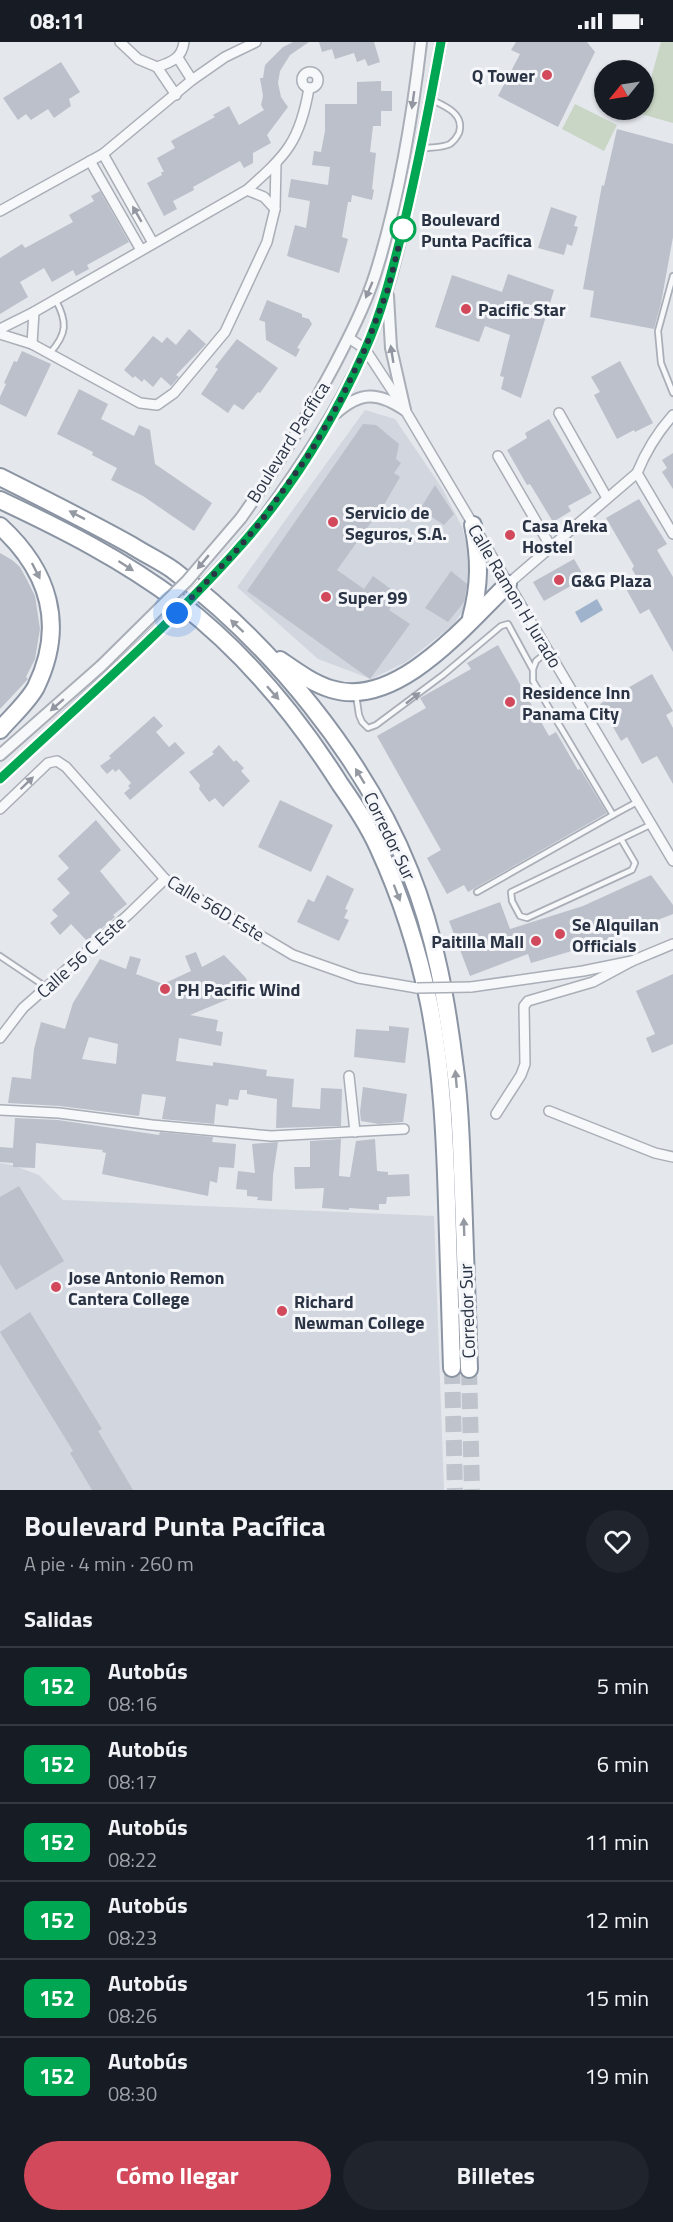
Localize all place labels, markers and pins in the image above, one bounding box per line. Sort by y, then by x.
place label: Q Tower [472,62,535,89]
marker: Q Tower [540,68,554,82]
place label: Boulevard Punta Pacífica [421,206,532,254]
marker: Boulevard Punta Pacífica [390,216,416,242]
place label: Pacific Star [478,296,566,323]
marker: Pacific Star [459,302,473,316]
place label: Servicio de Seguros, S.A. [345,499,447,547]
place label: Casa Areka Hostel [522,512,608,560]
marker: Servicio de Seguros, S.A. [326,515,340,529]
marker: Casa Areka Hostel [503,528,517,542]
place label: G&G Plaza [571,567,652,594]
marker: G&G Plaza [552,573,566,587]
place label: Super 99 [338,584,408,611]
marker: Super 99 [319,590,333,604]
place label: Residence Inn Panama City [522,679,631,727]
marker: Residence Inn Panama City [503,695,517,709]
place label: Se Alquilan Officials [572,911,659,959]
marker: Se Alquilan Officials [553,927,567,941]
place label: Paitilla Mall [431,928,524,955]
marker: Paitilla Mall [529,934,543,948]
place label: PH Pacific Wind [177,976,300,1003]
marker: PH Pacific Wind [158,982,172,996]
place label: Jose Antonio Remon Cantera College [68,1264,224,1312]
marker: Jose Antonio Remon Cantera College [49,1280,63,1294]
place label: Richard Newman College [294,1288,425,1336]
marker: Richard Newman College [275,1304,289,1318]

